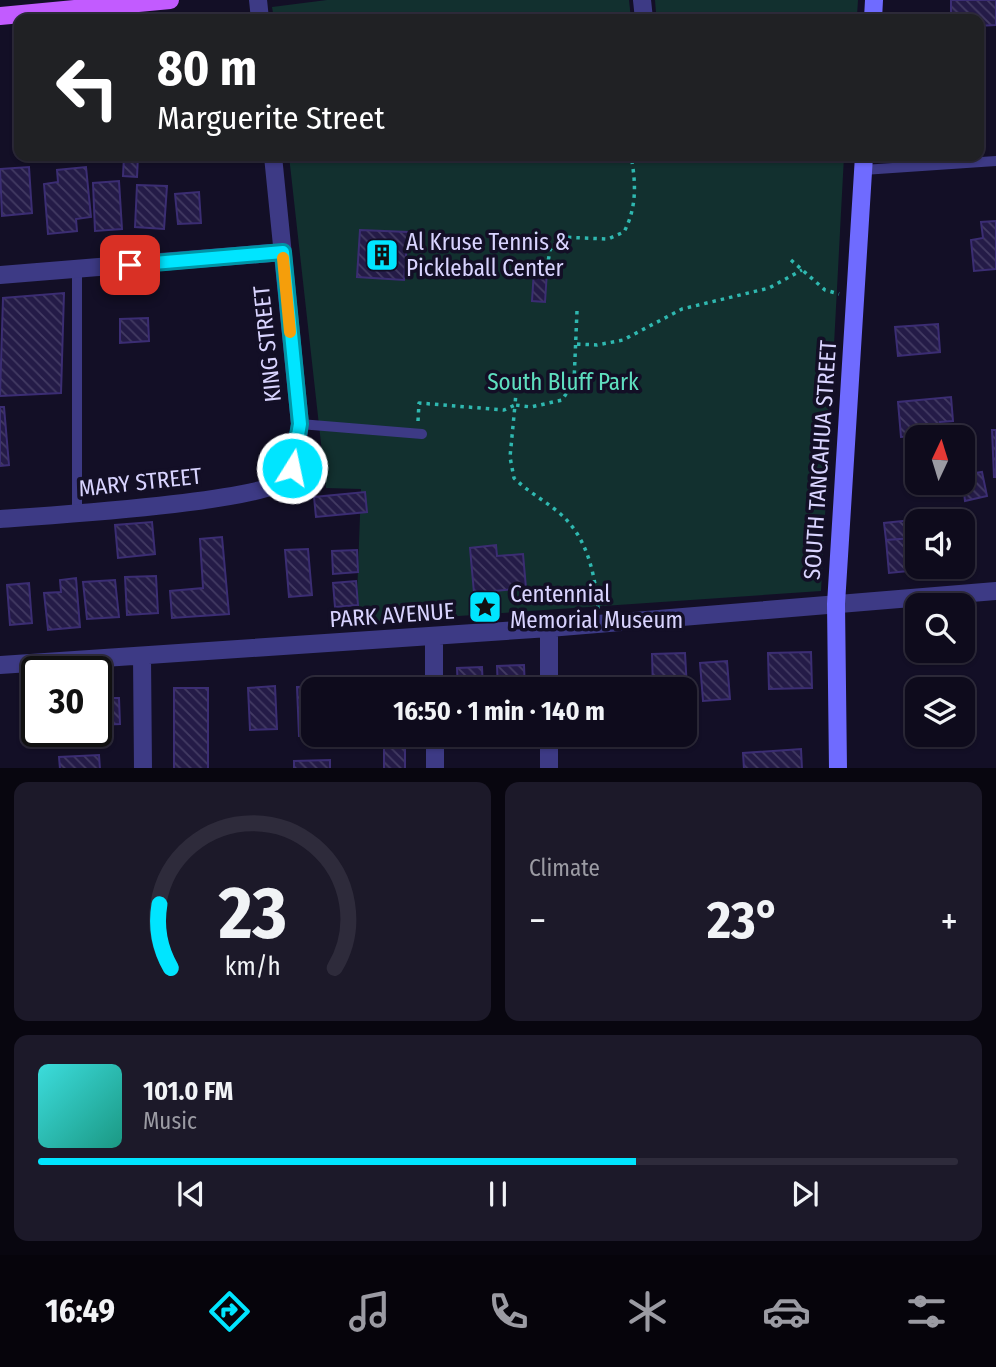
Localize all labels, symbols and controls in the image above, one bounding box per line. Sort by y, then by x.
text: 80 m [157,39,257,98]
icon: left [42,42,133,133]
text: Marguerite Street [157,99,385,137]
place label: Al Kruse Tennis & Pickleball Center [406,228,570,282]
pin [100,235,160,295]
building icon: Al Kruse Tennis & Pickleball Center [363,236,401,274]
icon: arrive [111,246,149,284]
street label: KING STREET [247,284,287,404]
street label: SOUTH TANCAHUA STREET [798,339,842,581]
park label: South Bluff Park [487,368,639,396]
north arrow [905,425,975,495]
map controls [905,425,975,747]
position arrow [255,431,329,505]
street label: MARY STREET [77,462,203,502]
button: sound [905,509,975,579]
place label: Centennial Memorial Museum [510,580,683,634]
place icon: Centennial Memorial Museum [466,588,504,626]
button: search [905,593,975,663]
street label: PARK AVENUE [328,597,456,633]
speed limit sign: 30 [21,656,112,747]
button: layers [905,677,975,747]
text: 16:50 · 1 min · 140 m [393,696,605,727]
text: Climate [529,854,600,882]
text: 23 [217,870,287,957]
text: 23° [707,889,780,952]
text: − [529,898,546,944]
text: + [941,898,958,944]
text: km/h [225,951,280,981]
text: 101.0 FM [143,1076,233,1107]
text: Music [143,1107,197,1135]
icon: previous [172,1175,210,1213]
icon: pause [479,1175,517,1213]
icon: next [786,1175,824,1213]
icon: directions [205,1287,254,1336]
icon: music [345,1287,394,1336]
icon: phone [484,1287,533,1336]
icon: climate [623,1287,672,1336]
icon: car [762,1287,811,1336]
icon: filters [902,1287,951,1336]
text: 16:49 [45,1292,115,1330]

